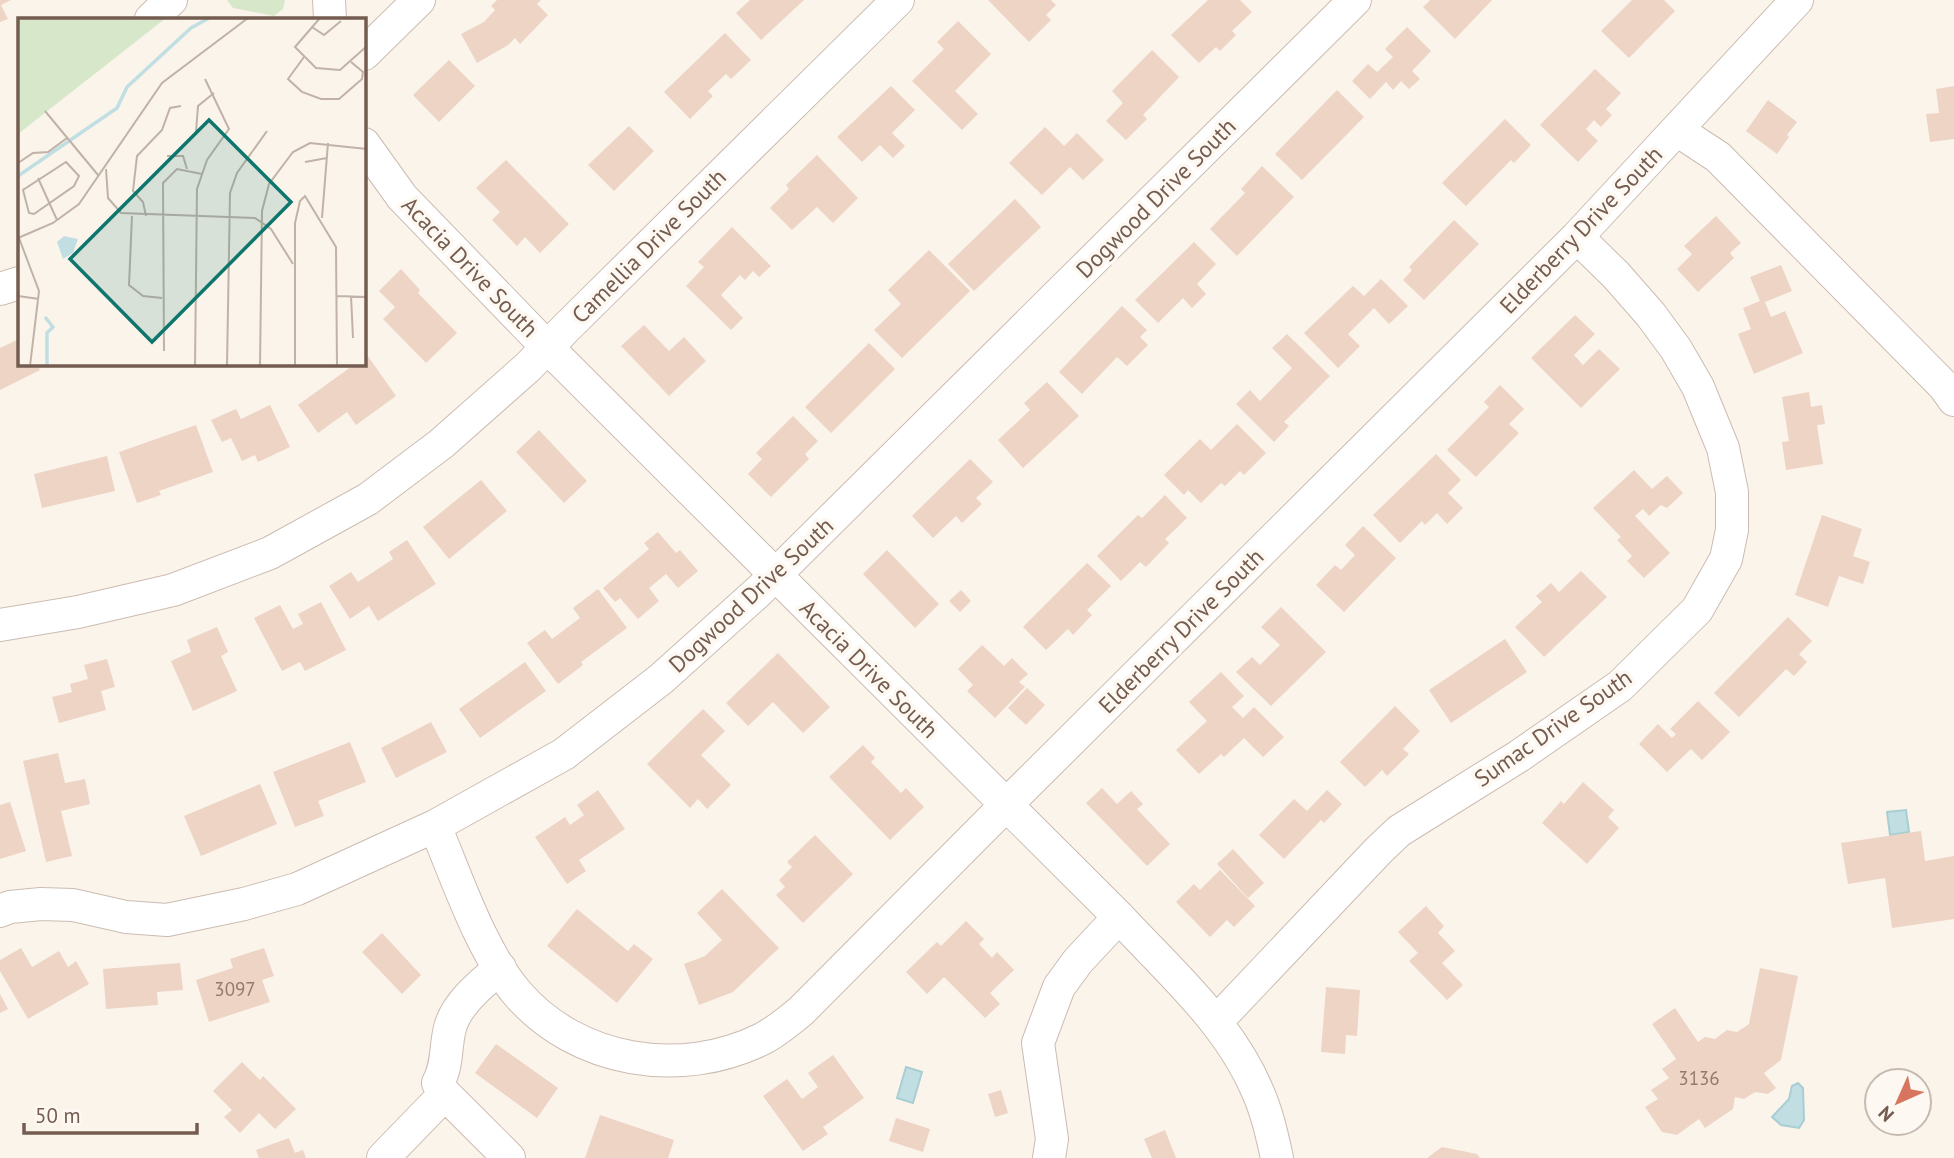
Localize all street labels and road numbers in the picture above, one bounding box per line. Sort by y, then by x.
street label: Dogwood Drive South [1070,112,1242,284]
street label: Elderberry Drive South [1493,140,1668,319]
street label: Camellia Drive South [565,162,732,329]
street label: Acacia Drive South [396,190,545,343]
street label: Dogwood Drive South [662,511,839,678]
street label: Elderberry Drive South [1092,542,1269,719]
street label: Acacia Drive South [794,593,945,744]
street label: Sumac Drive South [1468,662,1637,793]

